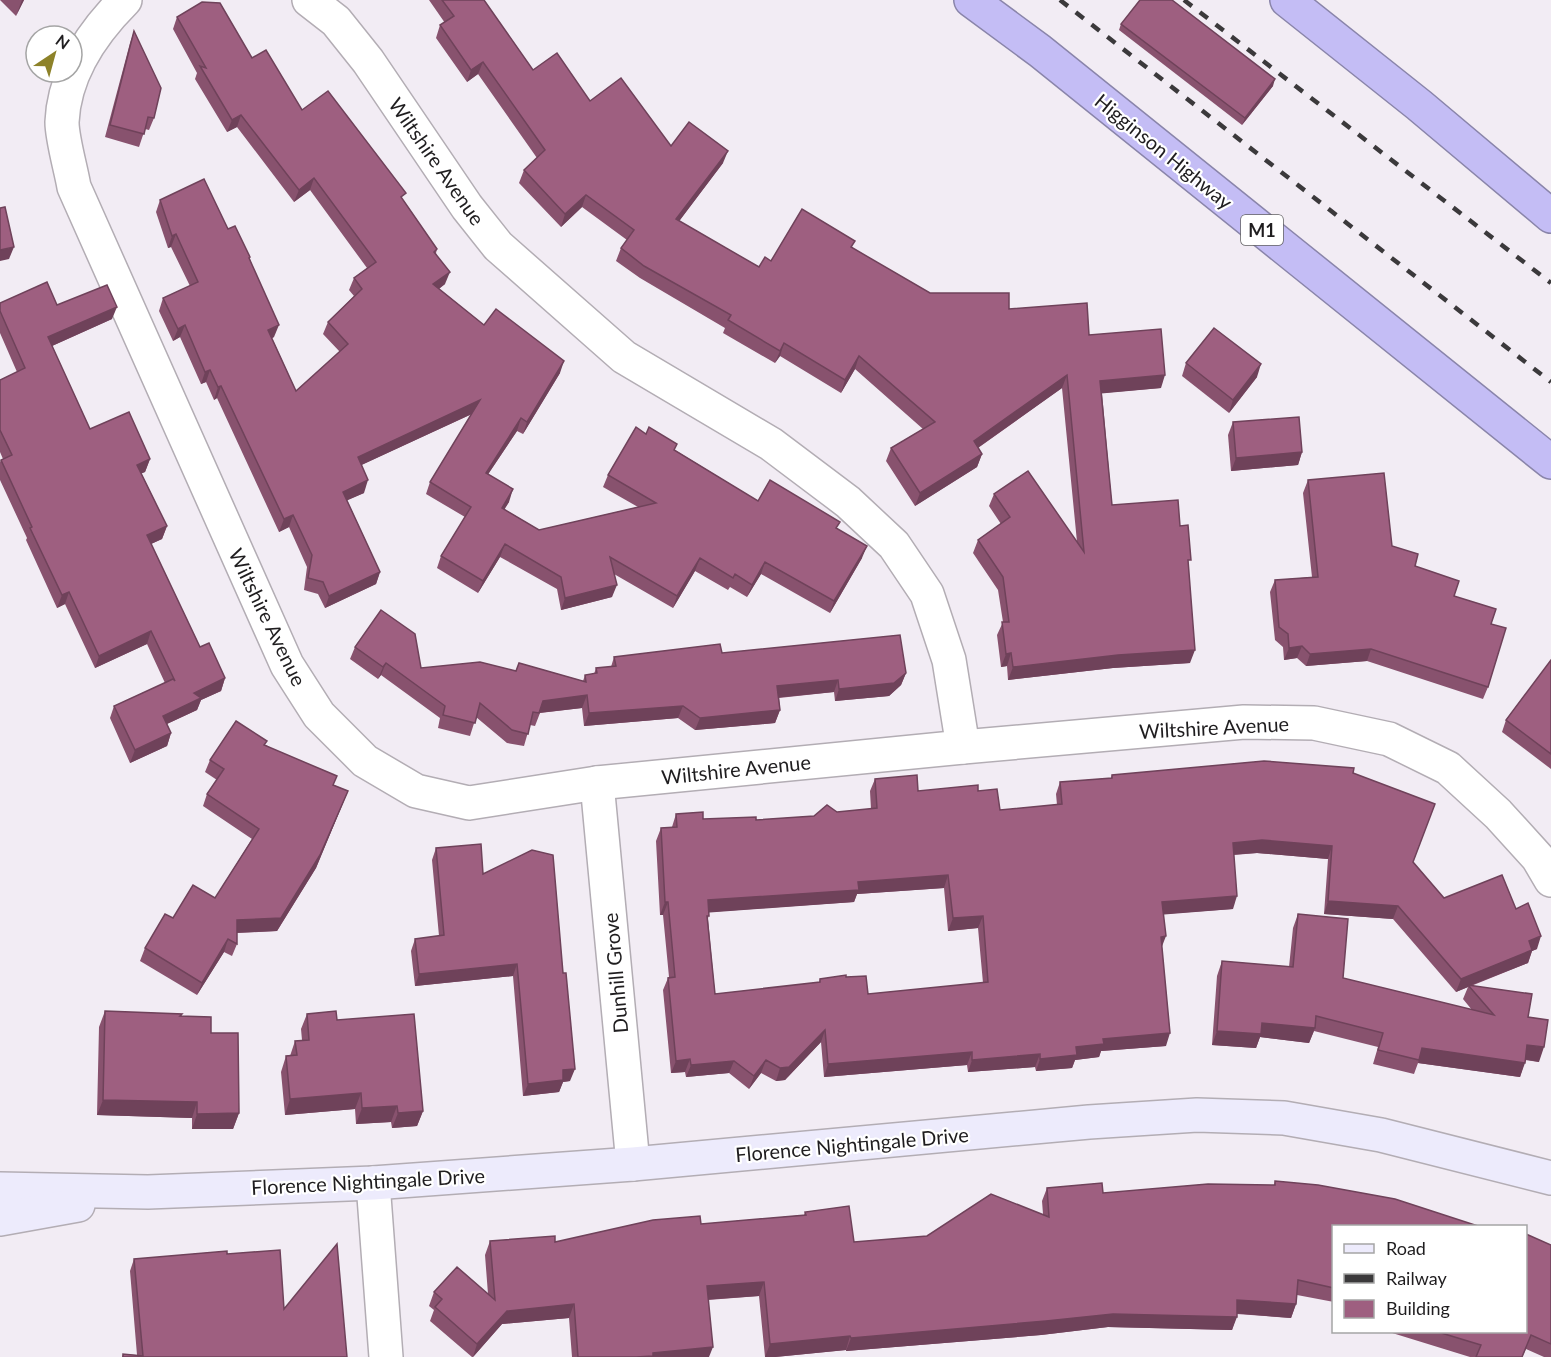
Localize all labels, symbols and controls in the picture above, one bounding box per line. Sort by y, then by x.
north arrow [24,24,84,84]
text: N [53,30,74,53]
street label: Higginson Highway [1090,88,1238,214]
street label: Wiltshire Avenue [384,93,490,229]
road number: M1 [1241,215,1283,245]
street label: Wiltshire Avenue [224,544,312,690]
street label: Wiltshire Avenue [1138,711,1290,743]
street label: Wiltshire Avenue [660,749,812,789]
street label: Dunhill Grove [598,912,632,1034]
street label: Florence Nightingale Drive [734,1122,970,1166]
street label: Florence Nightingale Drive [250,1163,486,1199]
legend [1332,1225,1527,1333]
text: Road [1386,1237,1426,1259]
text: Railway [1386,1267,1447,1289]
text: Building [1386,1297,1450,1319]

